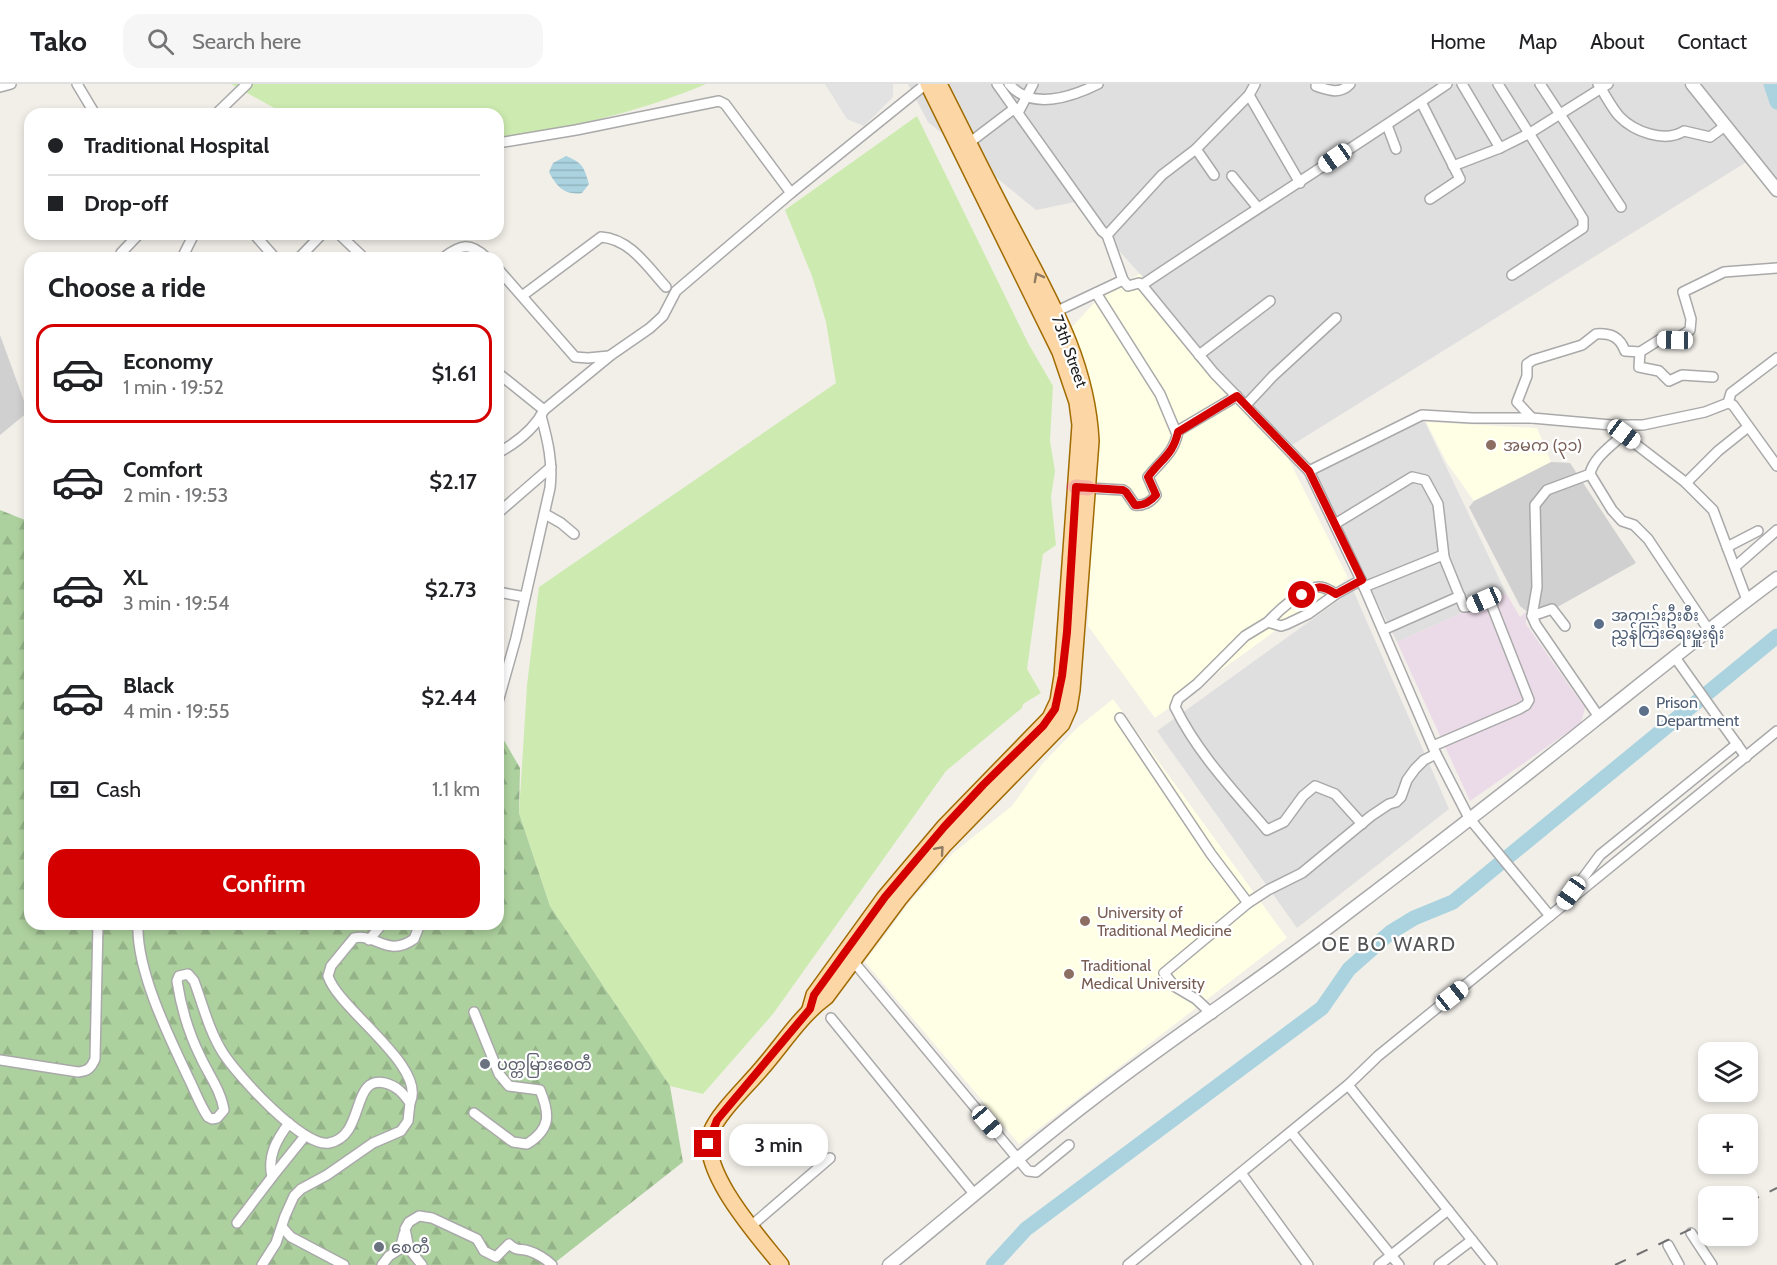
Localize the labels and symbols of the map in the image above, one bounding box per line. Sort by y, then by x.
car [1315,140,1355,176]
one-way arrow [1033,272,1045,283]
street label: 73th Street [1048,312,1092,390]
car [1657,331,1693,349]
car [1604,416,1644,452]
place label: အမက (၃၁) [1503,436,1582,459]
marker: အမက (၃၁) [1484,438,1498,452]
route start [1288,581,1315,608]
car [1464,584,1504,616]
place label: အကျဉ်းဦးစီး ညွှန်ကြးရေးမှူးရုံး [1611,604,1724,648]
marker: အကျဉ်းဦးစီး ညွှန်ကြးရေးမှူးရုံး [1592,617,1606,631]
place label: Prison Department [1656,693,1740,730]
marker: Prison Department [1637,704,1651,718]
one-way arrow [933,846,944,857]
car [1553,873,1589,913]
place label: University of Traditional Medicine [1097,903,1232,940]
marker: University of Traditional Medicine [1078,914,1092,928]
district label: OE BO WARD [1322,932,1456,956]
place label: Traditional Medical University [1081,956,1205,993]
marker: Traditional Medical University [1062,967,1076,981]
car [1432,978,1472,1014]
place label: ပတ္တမြားစေတီ [497,1053,592,1078]
marker: ပတ္တမြားစေတီ [478,1057,492,1071]
car [969,1102,1005,1142]
callout: 3 min [729,1123,828,1165]
route end [694,1130,721,1157]
place label: စေတီ [391,1237,430,1257]
marker: စေတီ [372,1240,386,1254]

